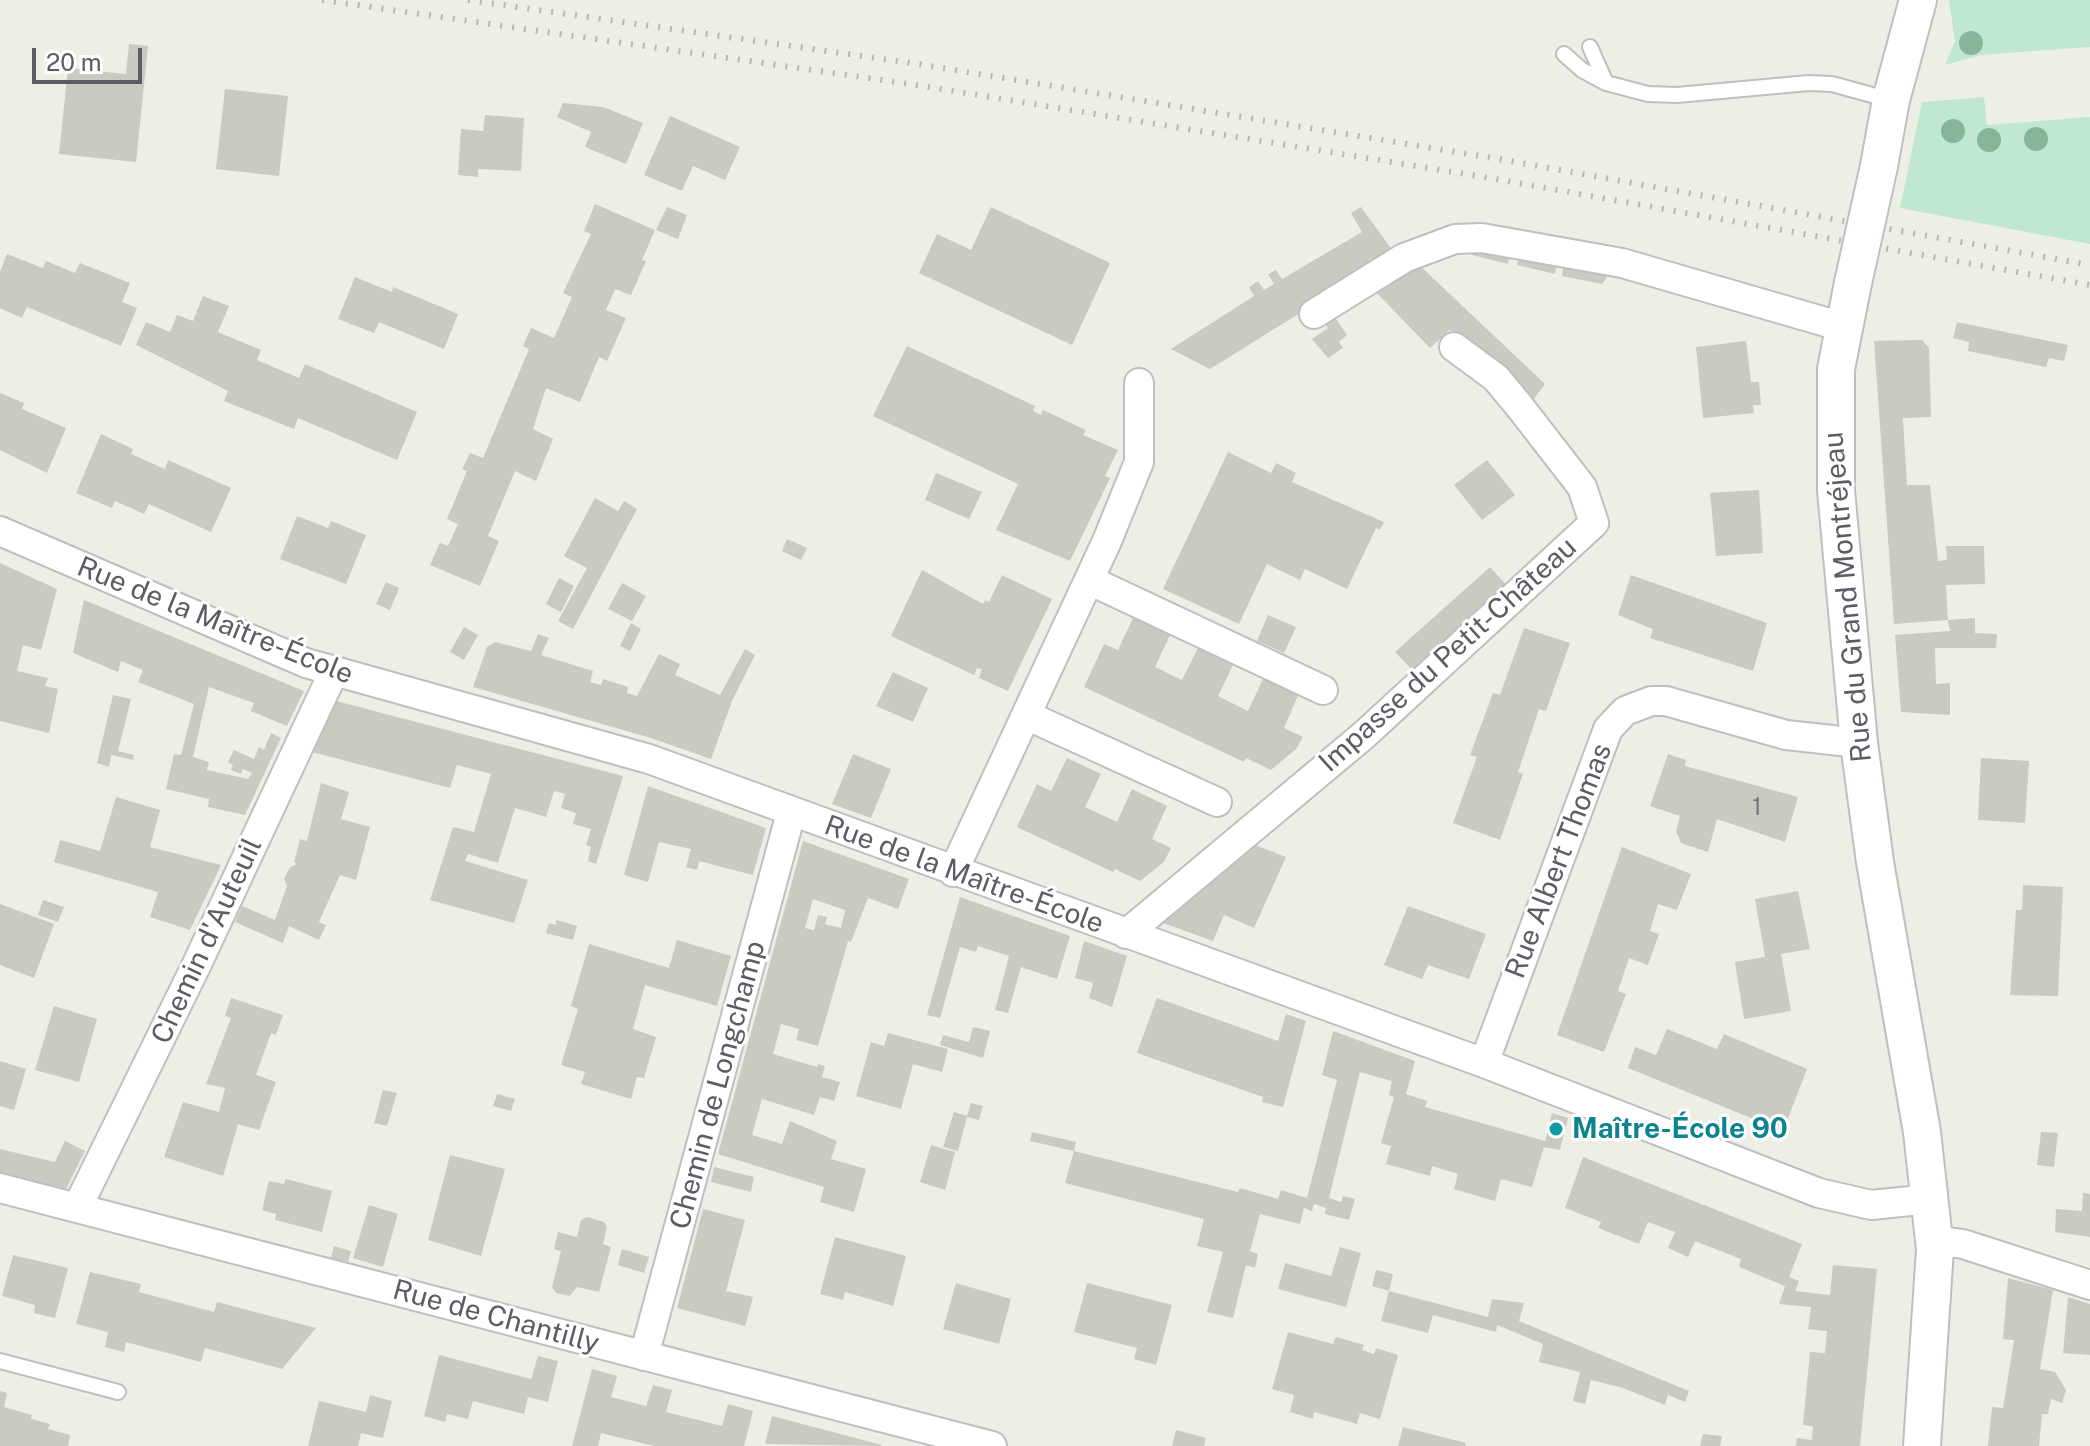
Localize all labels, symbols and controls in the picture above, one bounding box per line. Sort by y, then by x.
scale bar [36,32,146,82]
text: 20 m [46,48,102,76]
street label: Rue du Grand Montréjeau [1817,430,1879,764]
street label: Impasse du Petit-Château [1313,531,1583,779]
street label: Rue de la Maître-École [72,550,358,692]
street label: Rue Albert Thomas [1499,739,1619,983]
house number: 1 [1752,794,1762,822]
street label: Rue de la Maître-École [820,809,1108,941]
street label: Chemin d'Auteuil [145,833,269,1049]
street label: Chemin de Longchamp [663,937,773,1233]
place label: Maître-École 90 [1572,1112,1788,1146]
marker: Maître-École 90 [1547,1120,1565,1138]
street label: Rue de Chantilly [389,1273,603,1361]

